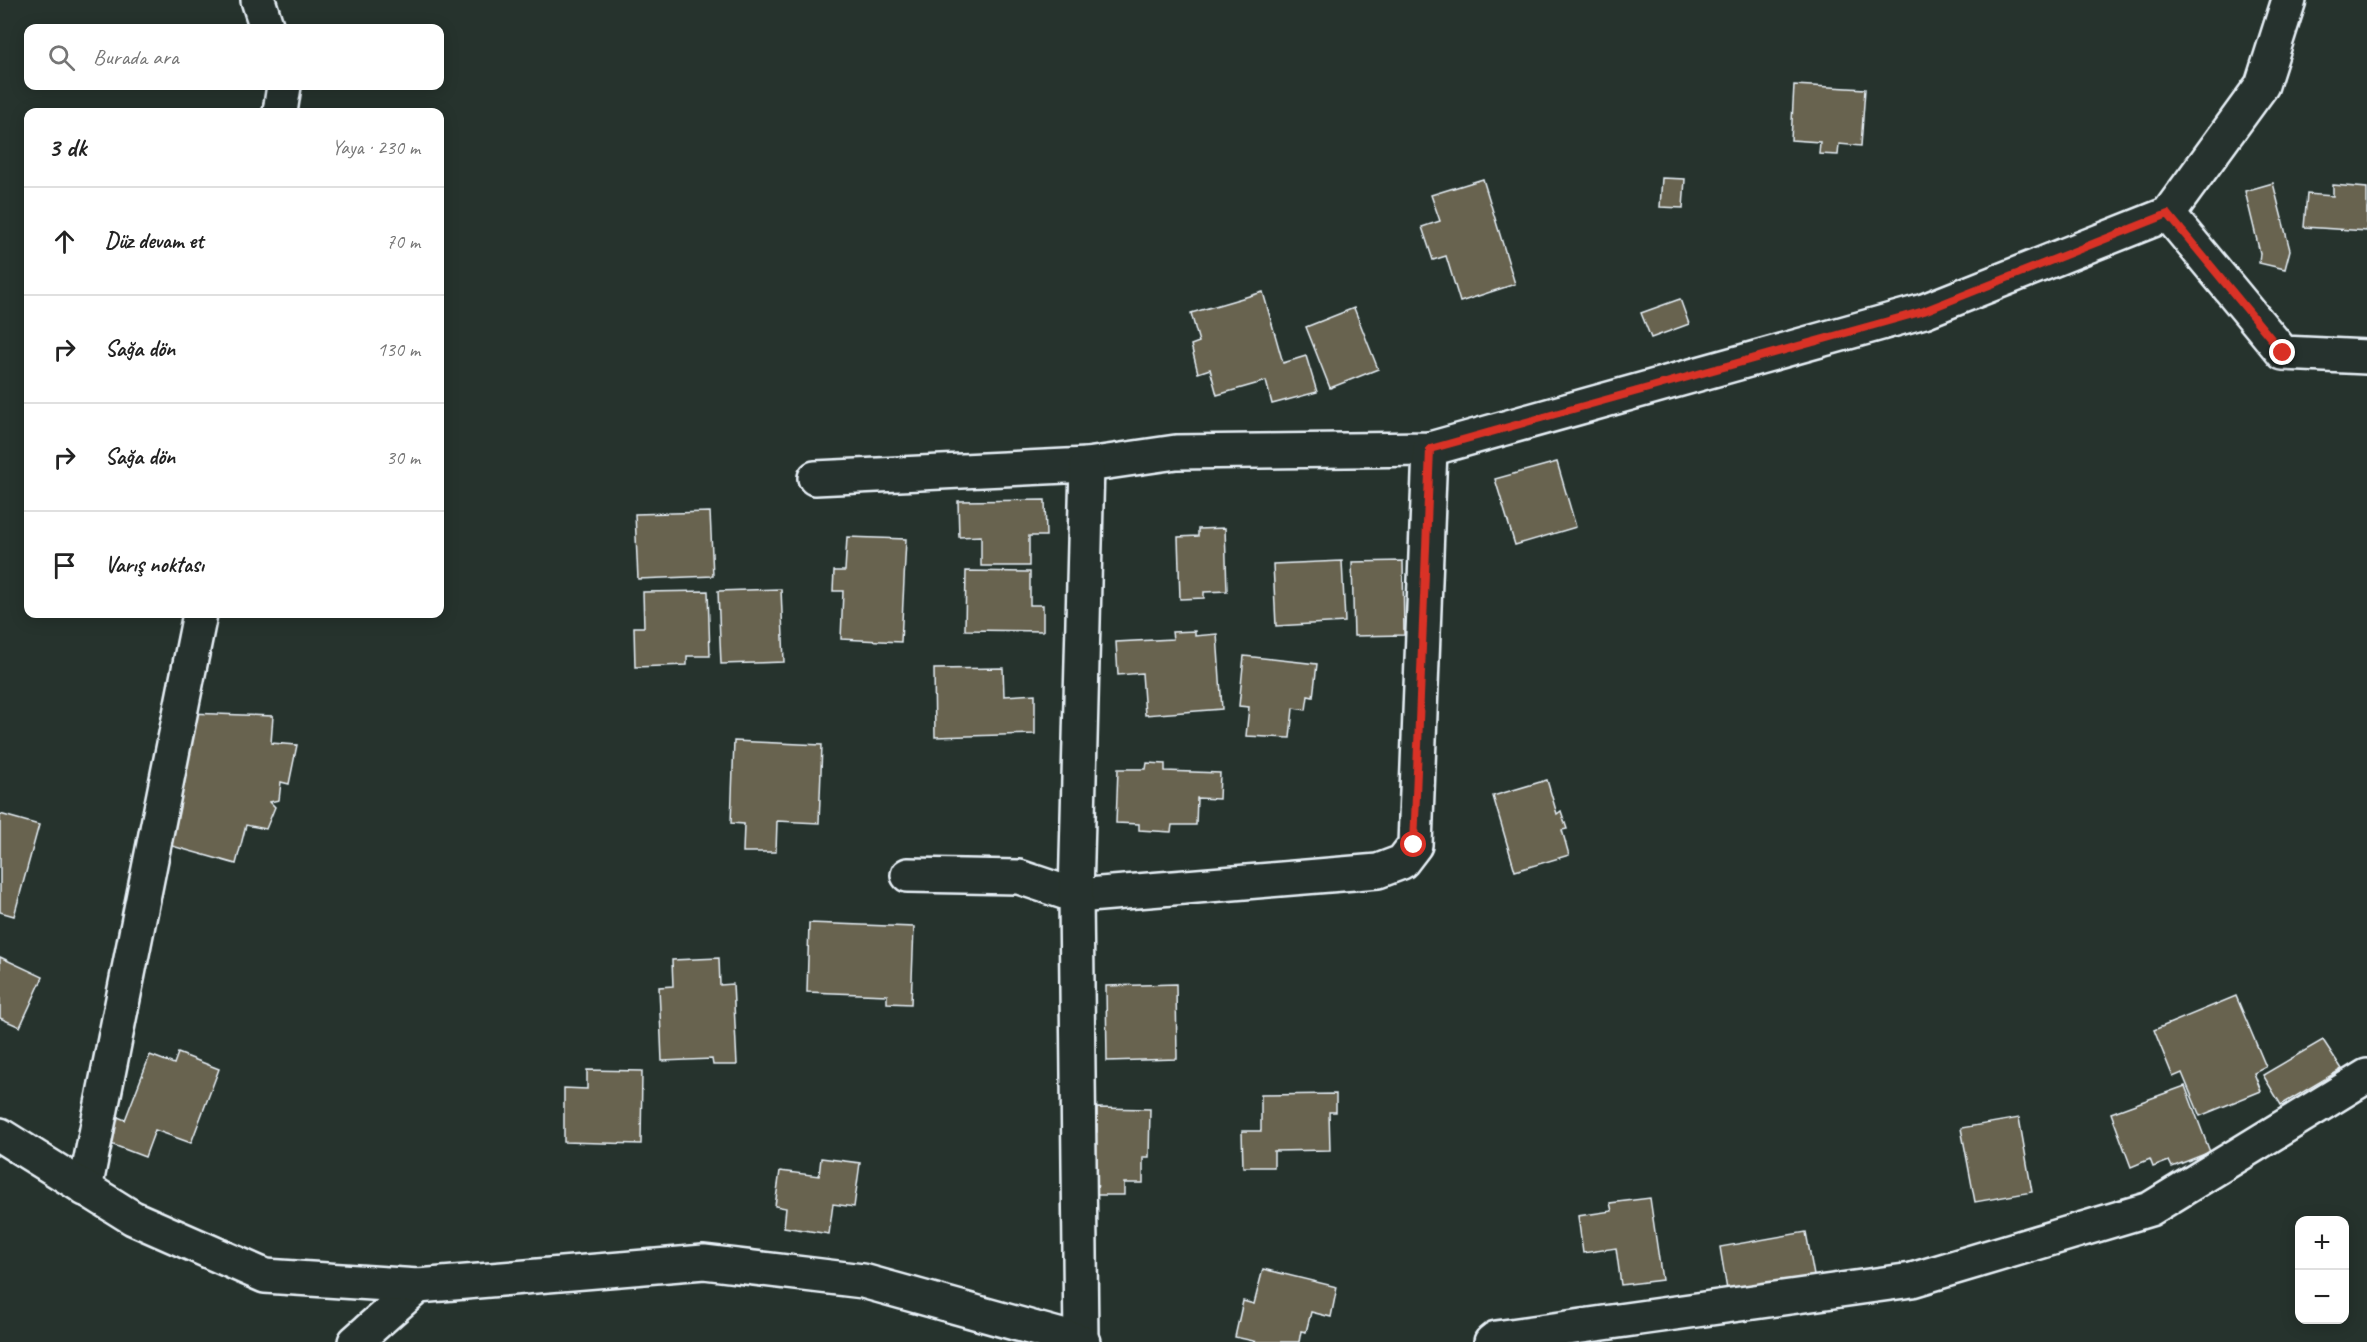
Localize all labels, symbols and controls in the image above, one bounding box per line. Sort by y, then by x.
search box [24,24,444,90]
icon: search [45,41,78,74]
text: Burada ara [93,43,179,71]
text: 3 dk [48,131,86,164]
text: Yaya · 230 m [332,135,420,160]
icon: ahead [48,225,81,258]
text: Düz devam et [105,227,203,255]
text: 70 m [386,229,420,254]
icon: right [48,333,81,366]
text: Sağa dön [105,335,175,363]
text: 130 m [377,337,420,362]
route end [2269,339,2295,365]
icon: right [48,441,81,474]
text: Sağa dön [105,443,175,471]
text: 30 m [386,445,420,470]
icon: arrive [48,549,81,582]
text: Varış noktası [105,551,204,579]
route start [1400,831,1426,857]
map controls [2295,1216,2349,1324]
button: + [2295,1216,2349,1270]
button: − [2295,1270,2349,1324]

